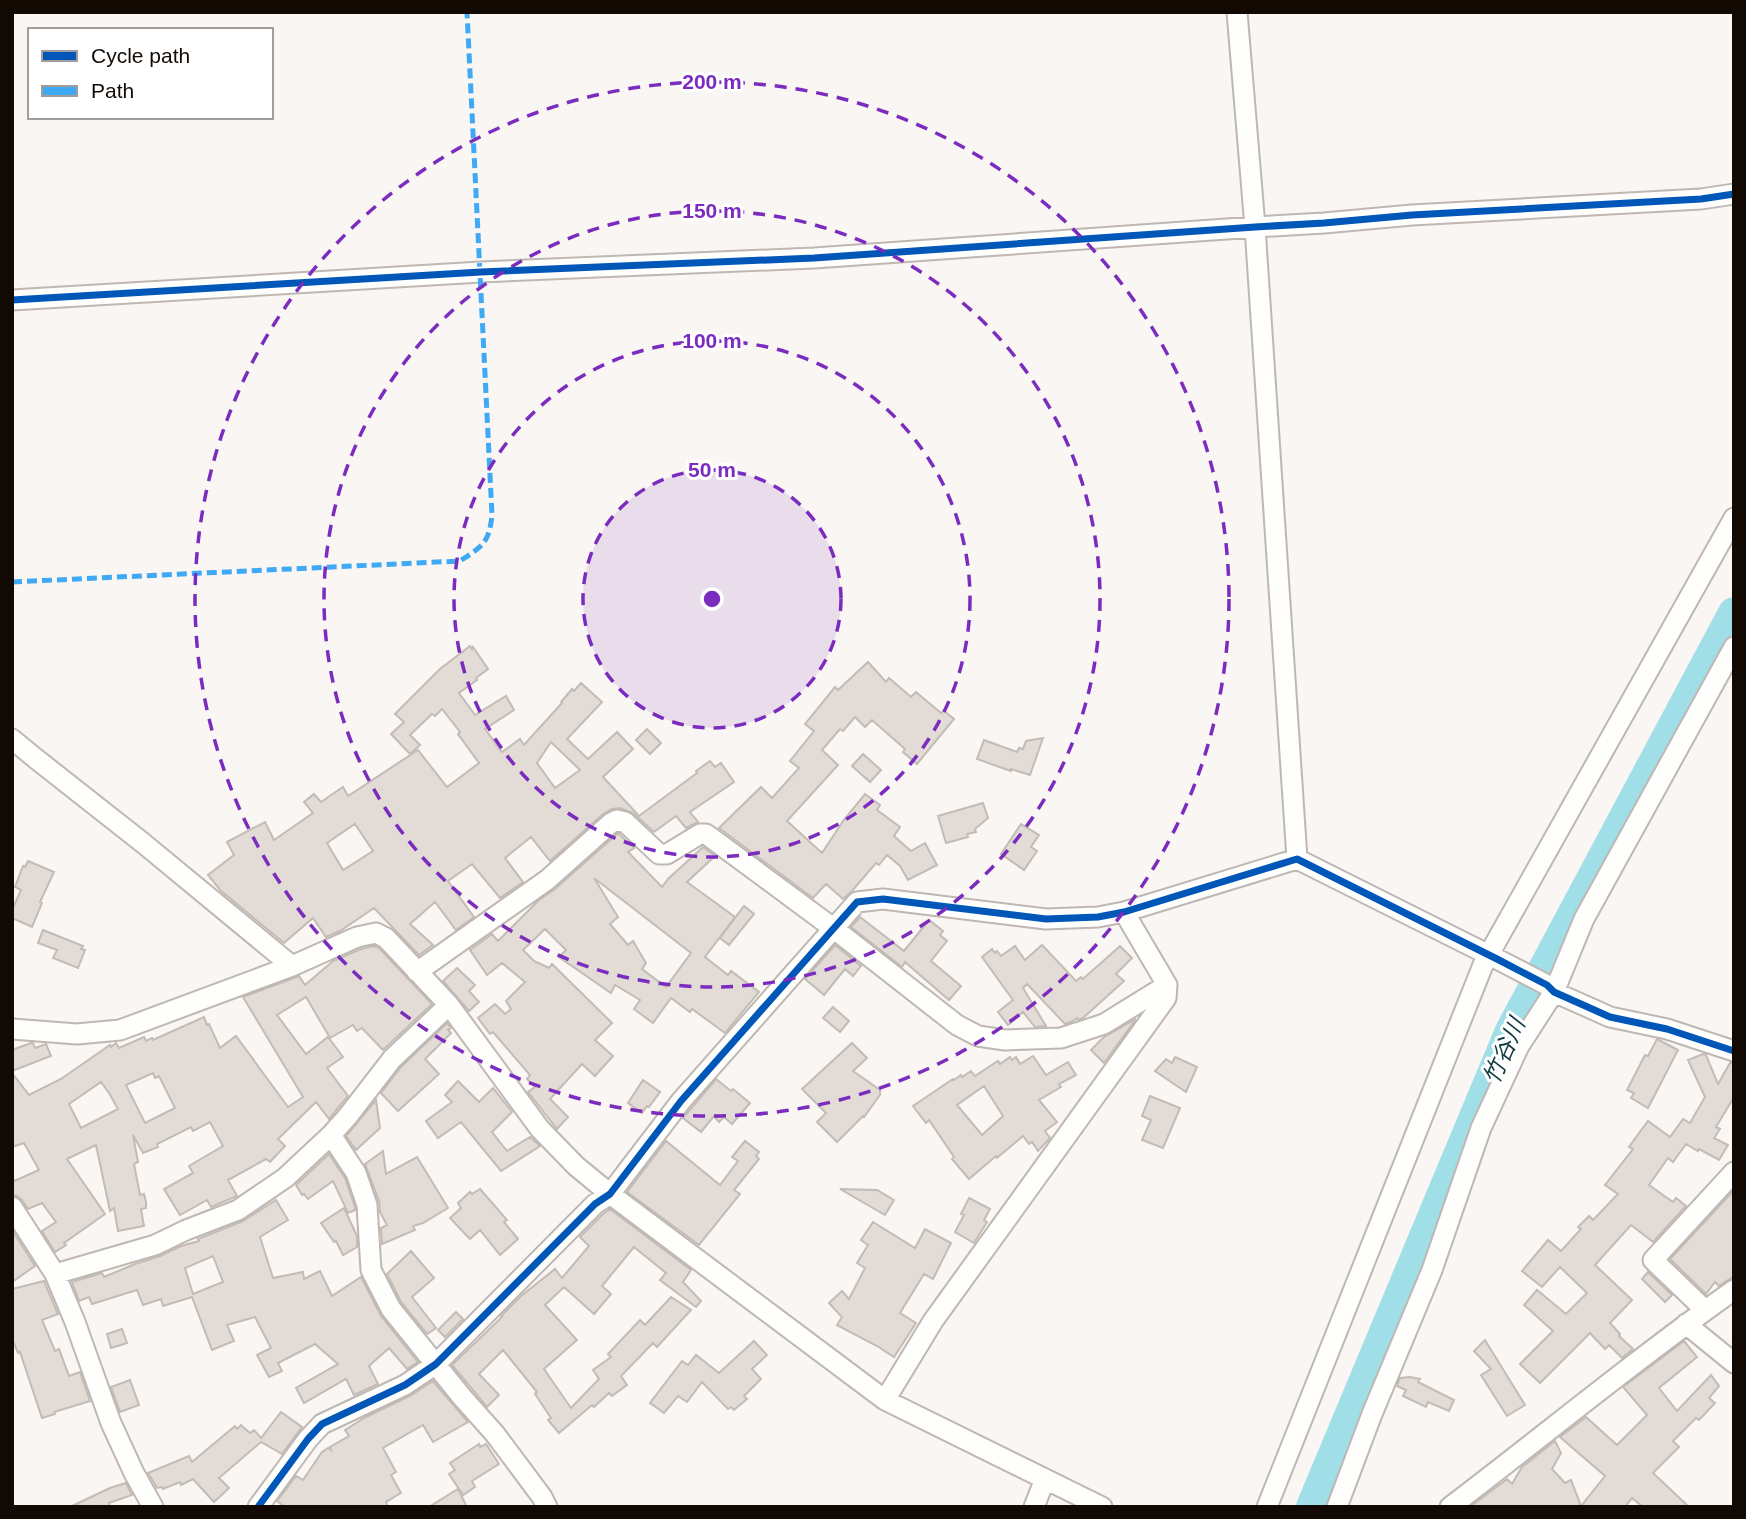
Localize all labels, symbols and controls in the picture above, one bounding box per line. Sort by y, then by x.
legend [28,28,273,119]
text: Cycle path [91,44,190,67]
text: 200 m [682,70,742,93]
text: Path [91,79,134,102]
text: 150 m [682,199,742,222]
text: 100 m [682,329,742,352]
text: 50 m [688,458,736,481]
centre of rings [700,587,724,611]
water label: 竹谷川 [1478,1011,1531,1088]

